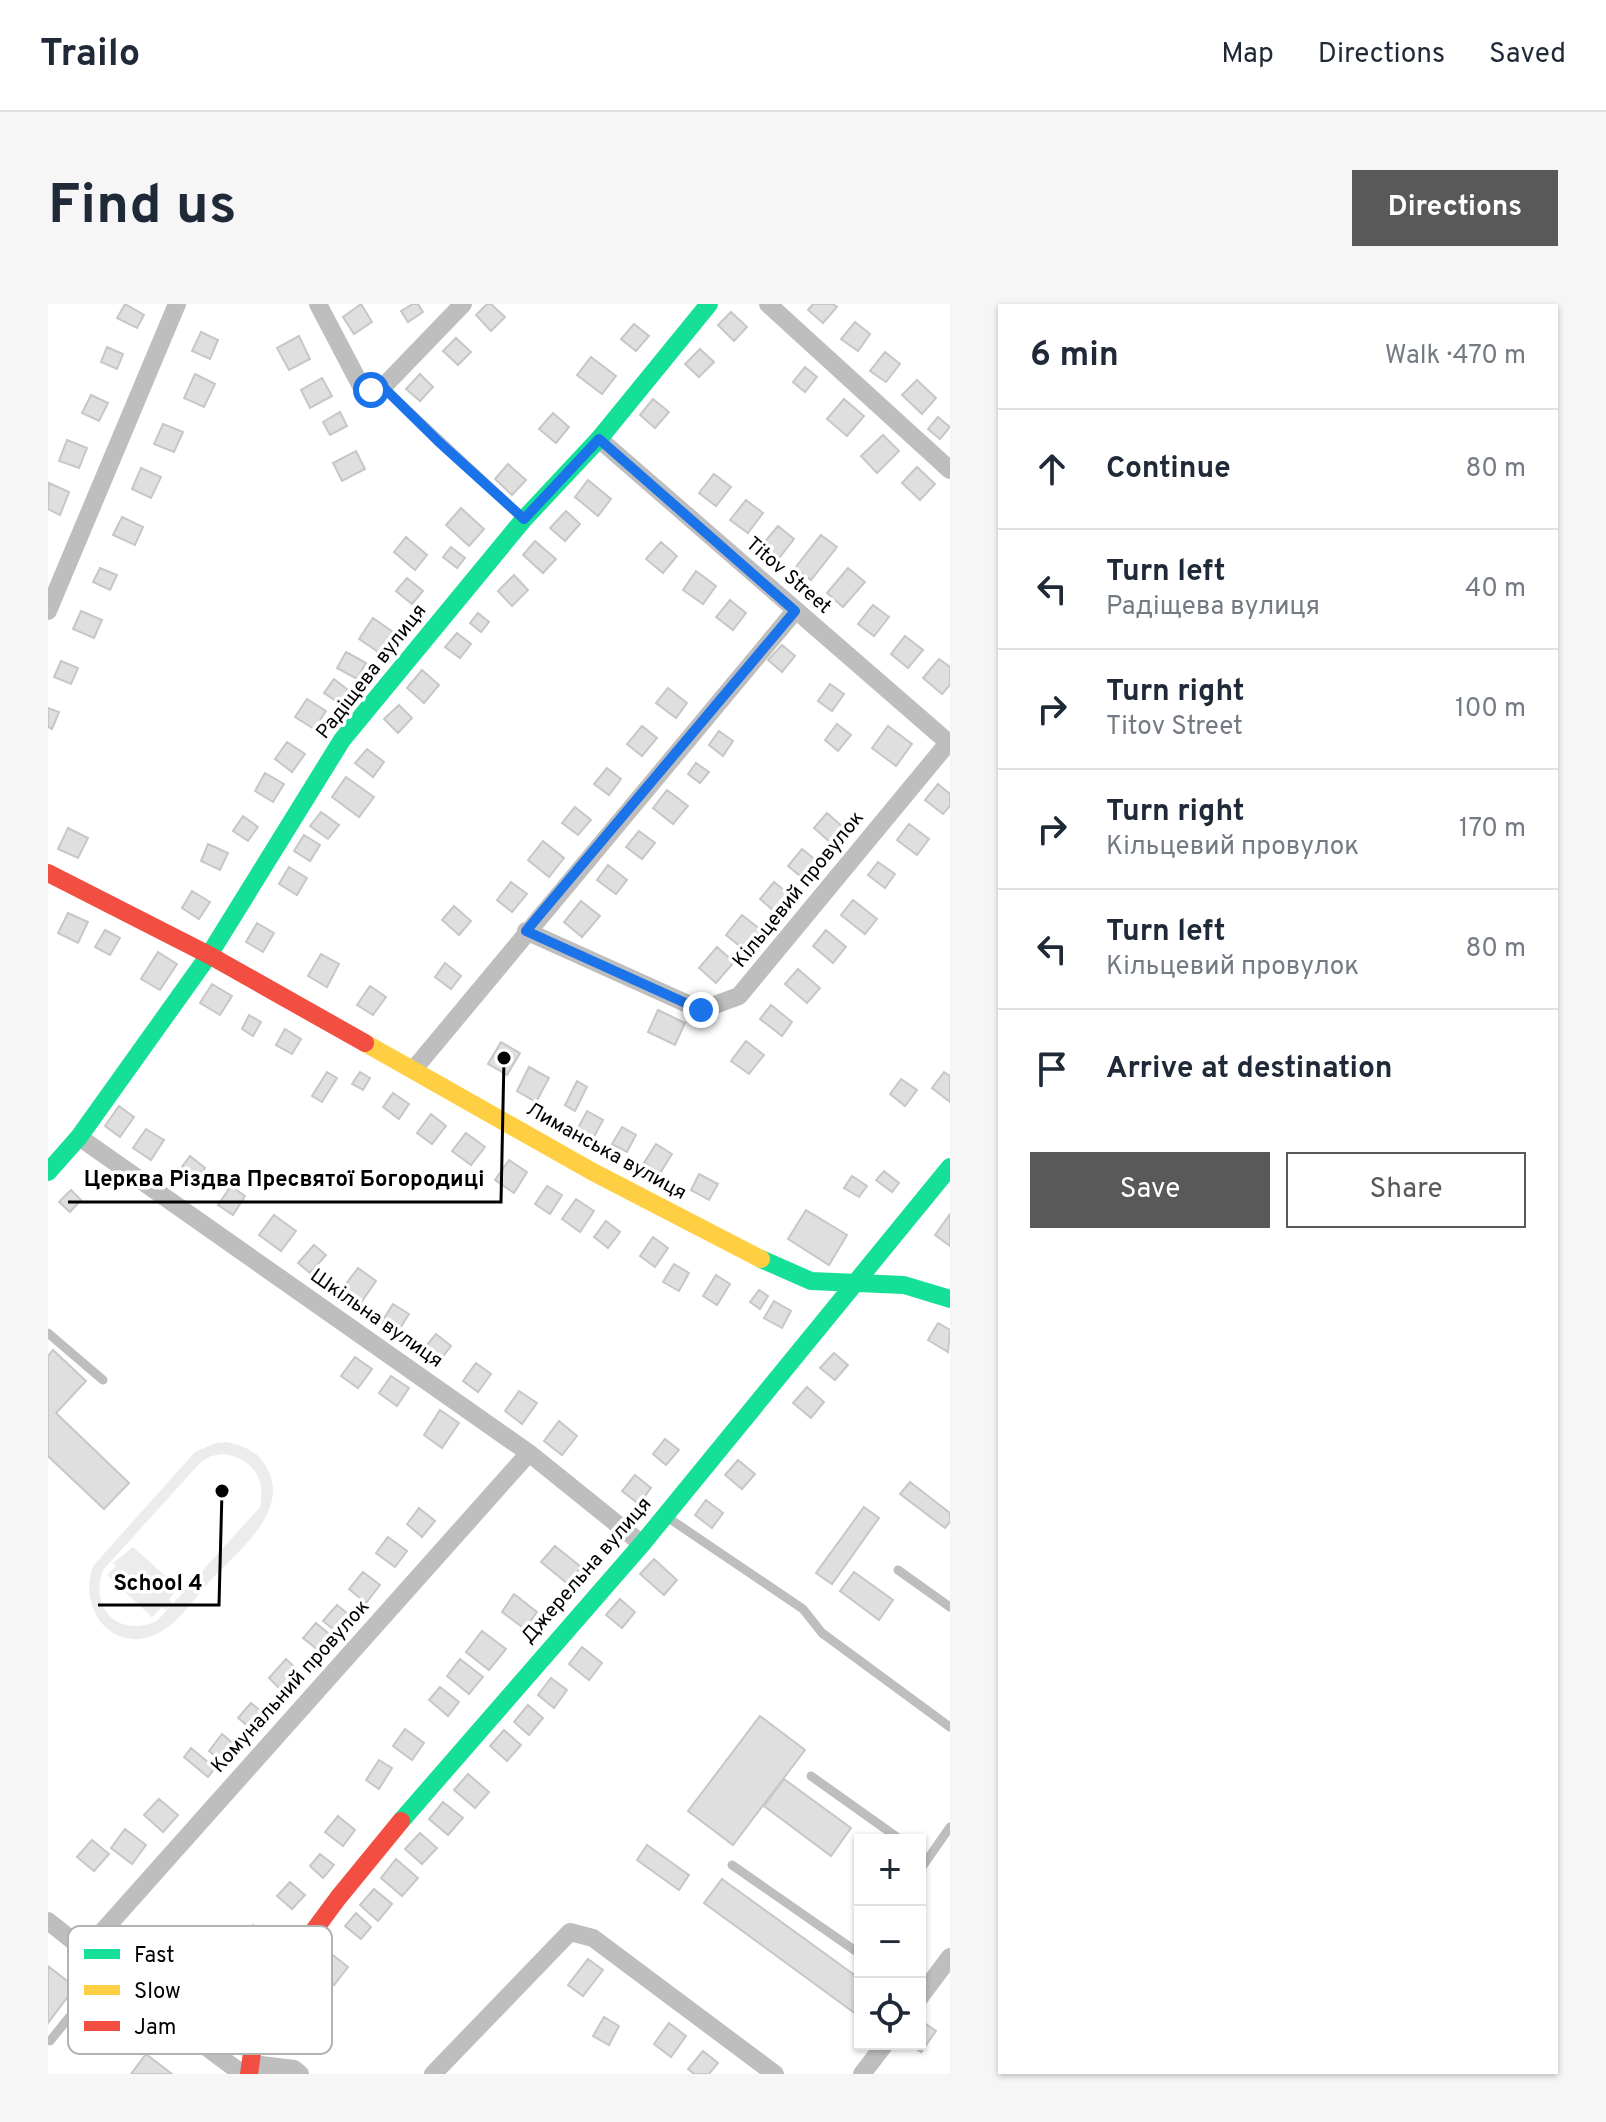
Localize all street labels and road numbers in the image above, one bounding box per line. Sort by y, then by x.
street label: Titov Street [740,532,836,620]
street label: Радіщева вулиця [311,599,433,745]
street label: Кільцевий провулок [728,806,870,974]
street label: Лиманська вулиця [521,1097,691,1207]
street label: Шкільна вулиця [305,1264,447,1374]
street label: Джерельна вулиця [516,1492,658,1650]
street label: Комунальний провулок [206,1595,376,1779]

